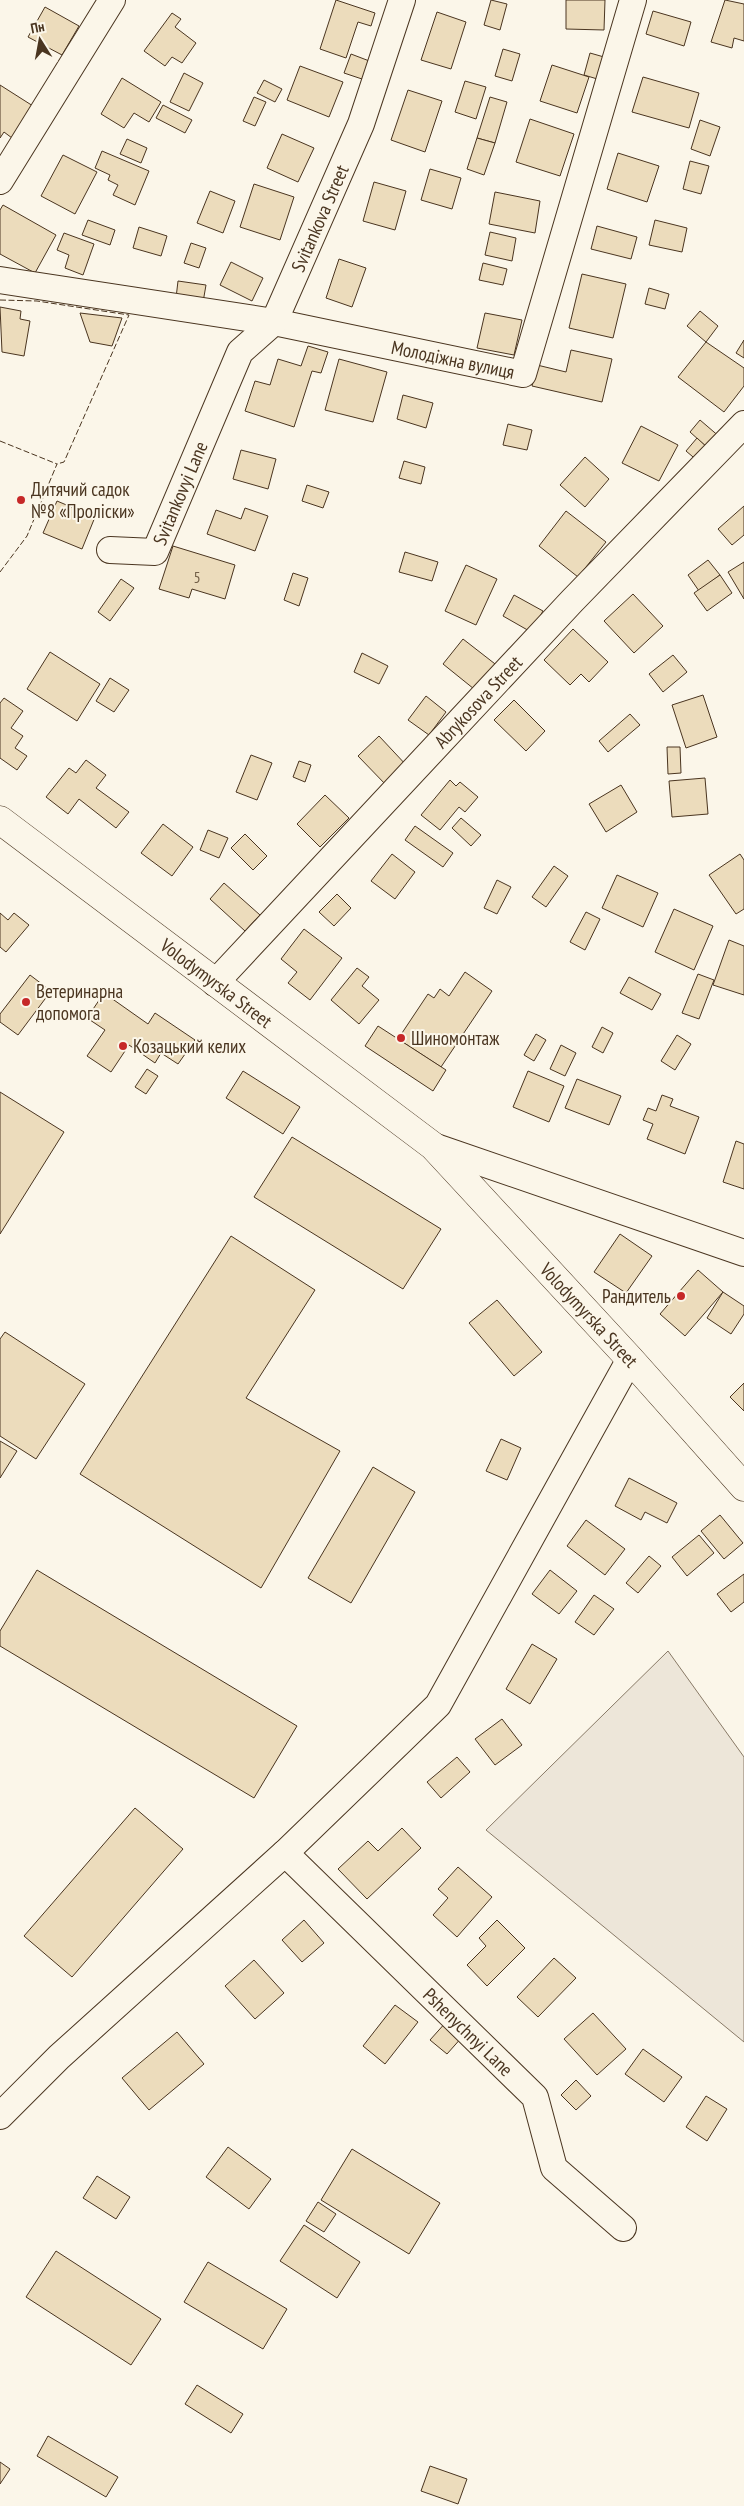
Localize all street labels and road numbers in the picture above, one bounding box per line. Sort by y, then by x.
street label: Svitankova Street [286,160,354,275]
street label: Молодіжна вулиця [389,335,517,384]
street label: Svitankovyi Lane [147,438,213,549]
street label: Abrykosova Street [429,650,527,753]
street label: Volodymyrska Street [155,933,278,1033]
street label: Volodymyrska Street [534,1257,644,1373]
street label: Pshenychnyi Lane [418,1983,518,2081]

